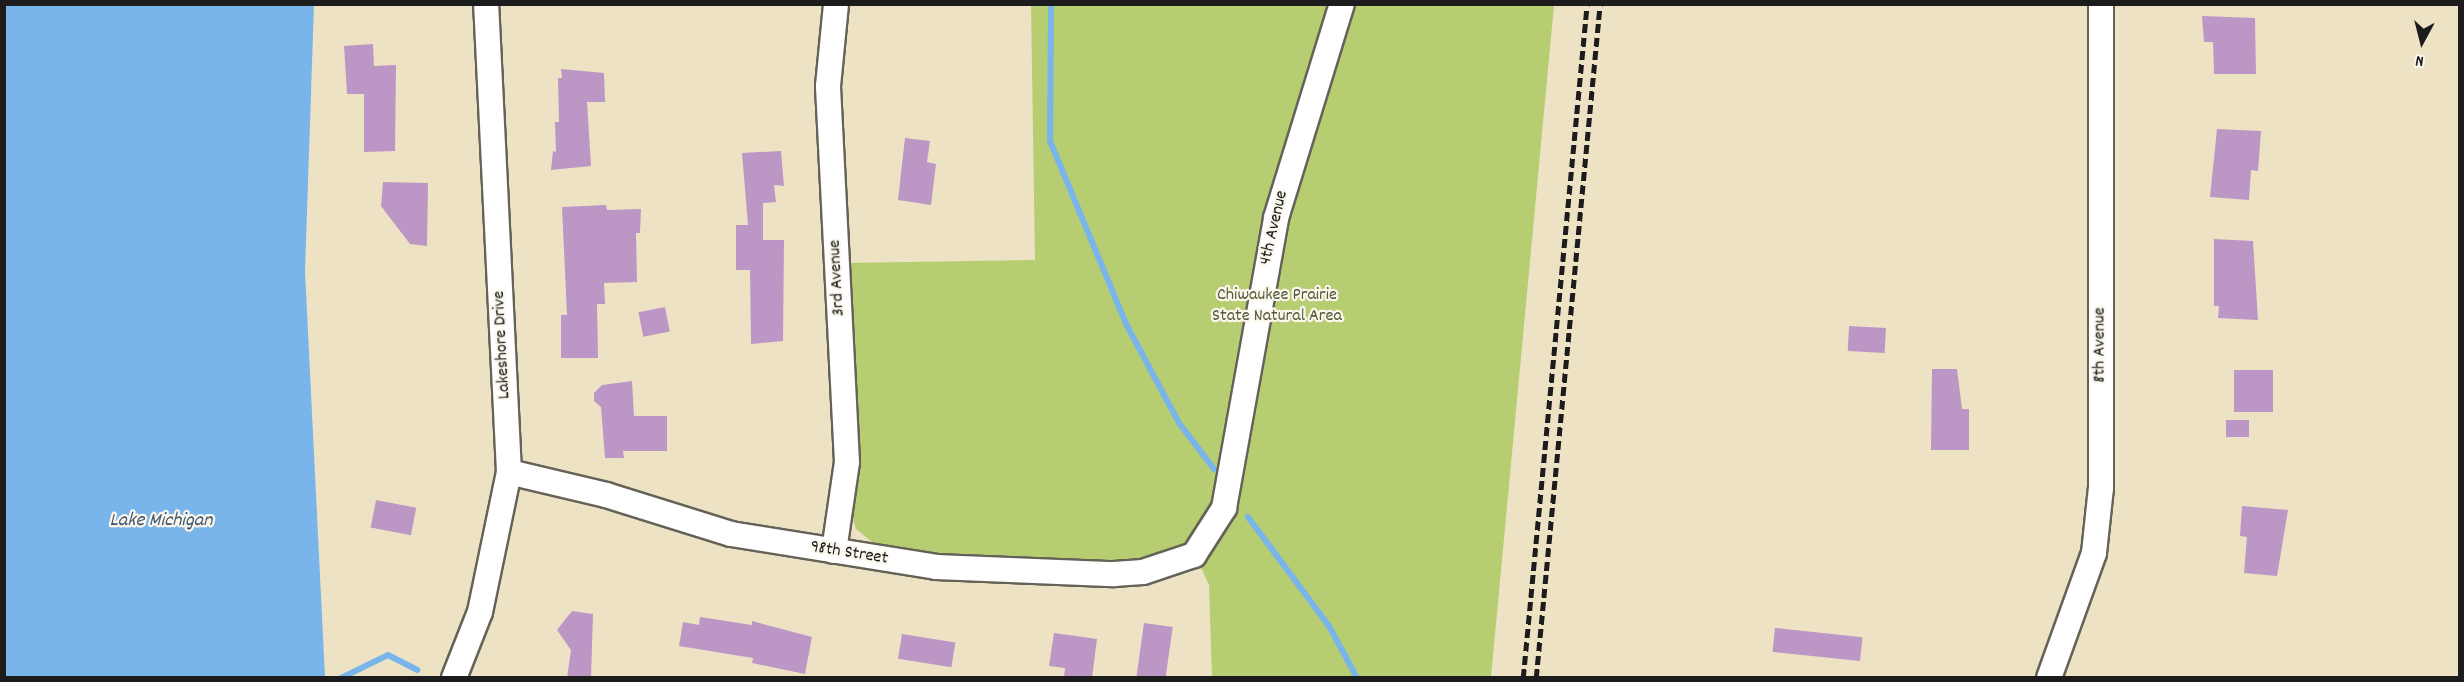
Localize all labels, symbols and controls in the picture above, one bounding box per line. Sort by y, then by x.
north arrow [2392,12,2452,72]
text: N [2414,48,2425,72]
street label: 4th Avenue [1256,189,1294,267]
street label: 3rd Avenue [825,239,851,317]
park label: Chiwaukee Prairie State Natural Area [1212,286,1342,328]
street label: Lakeshore Drive [489,290,517,400]
street label: 8th Avenue [2090,307,2112,383]
water label: Lake Michigan [110,509,212,533]
street label: 98th Street [809,537,889,571]

